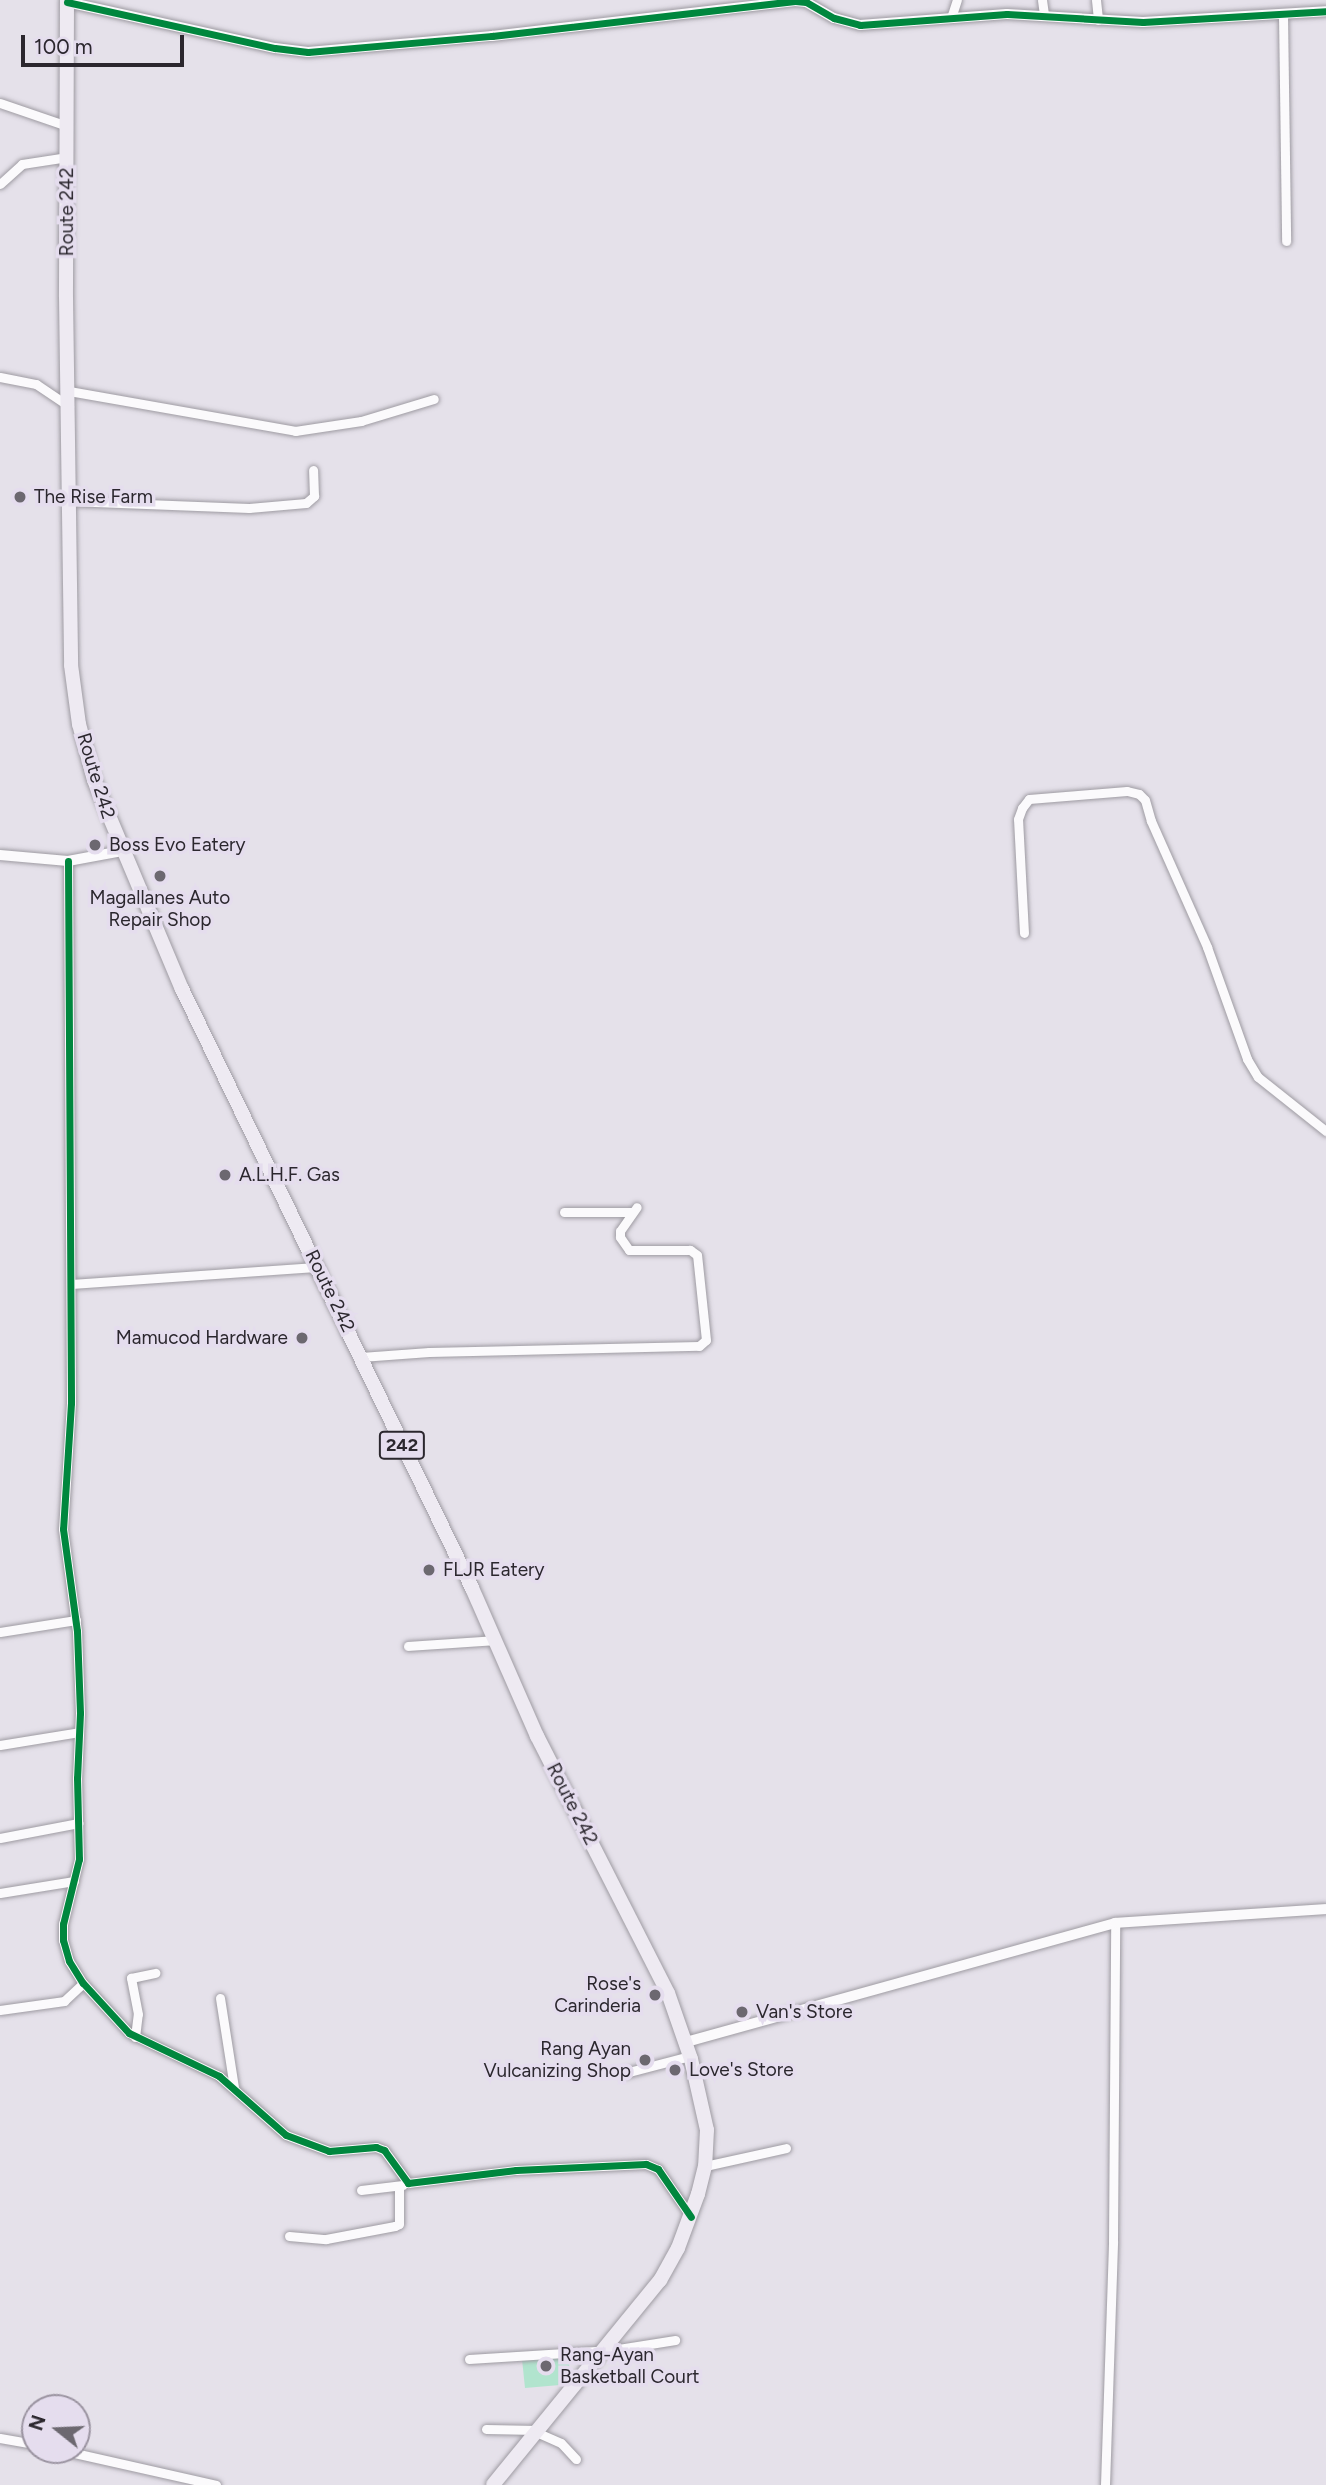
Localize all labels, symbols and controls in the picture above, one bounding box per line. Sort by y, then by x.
scale bar [24,21,187,65]
text: 100 m [34,34,93,59]
street label: Route 242 [56,168,78,256]
place label: The Rise Farm [34,486,153,508]
marker: The Rise Farm [12,489,28,505]
street label: Route 242 [72,730,120,822]
place label: Boss Evo Eatery [109,834,246,856]
marker: Boss Evo Eatery [87,837,103,853]
marker: Magallanes Auto Repair Shop [152,868,168,884]
place label: Magallanes Auto Repair Shop [90,887,230,931]
place label: A.L.H.F. Gas [239,1164,340,1186]
marker: A.L.H.F. Gas [217,1167,233,1183]
street label: Route 242 [300,1246,360,1336]
place label: Mamucod Hardware [116,1327,288,1349]
marker: Mamucod Hardware [294,1330,310,1346]
road number: 242 [378,1430,426,1460]
place label: FLJR Eatery [443,1559,544,1581]
marker: FLJR Eatery [421,1562,437,1578]
street label: Route 242 [542,1759,602,1849]
place label: Rose's Carinderia [554,1973,641,2017]
marker: Rose's Carinderia [647,1987,663,2003]
place label: Van's Store [756,2001,853,2023]
marker: Van's Store [734,2004,750,2020]
place label: Rang Ayan Vulcanizing Shop [483,2038,631,2082]
marker: Rang Ayan Vulcanizing Shop [637,2052,653,2068]
place label: Love's Store [689,2059,794,2081]
marker: Love's Store [667,2062,683,2078]
place label: Rang-Ayan Basketball Court [560,2344,700,2388]
marker: Rang-Ayan Basketball Court [538,2358,554,2374]
north arrow [21,2394,91,2464]
text: N [24,2412,51,2434]

